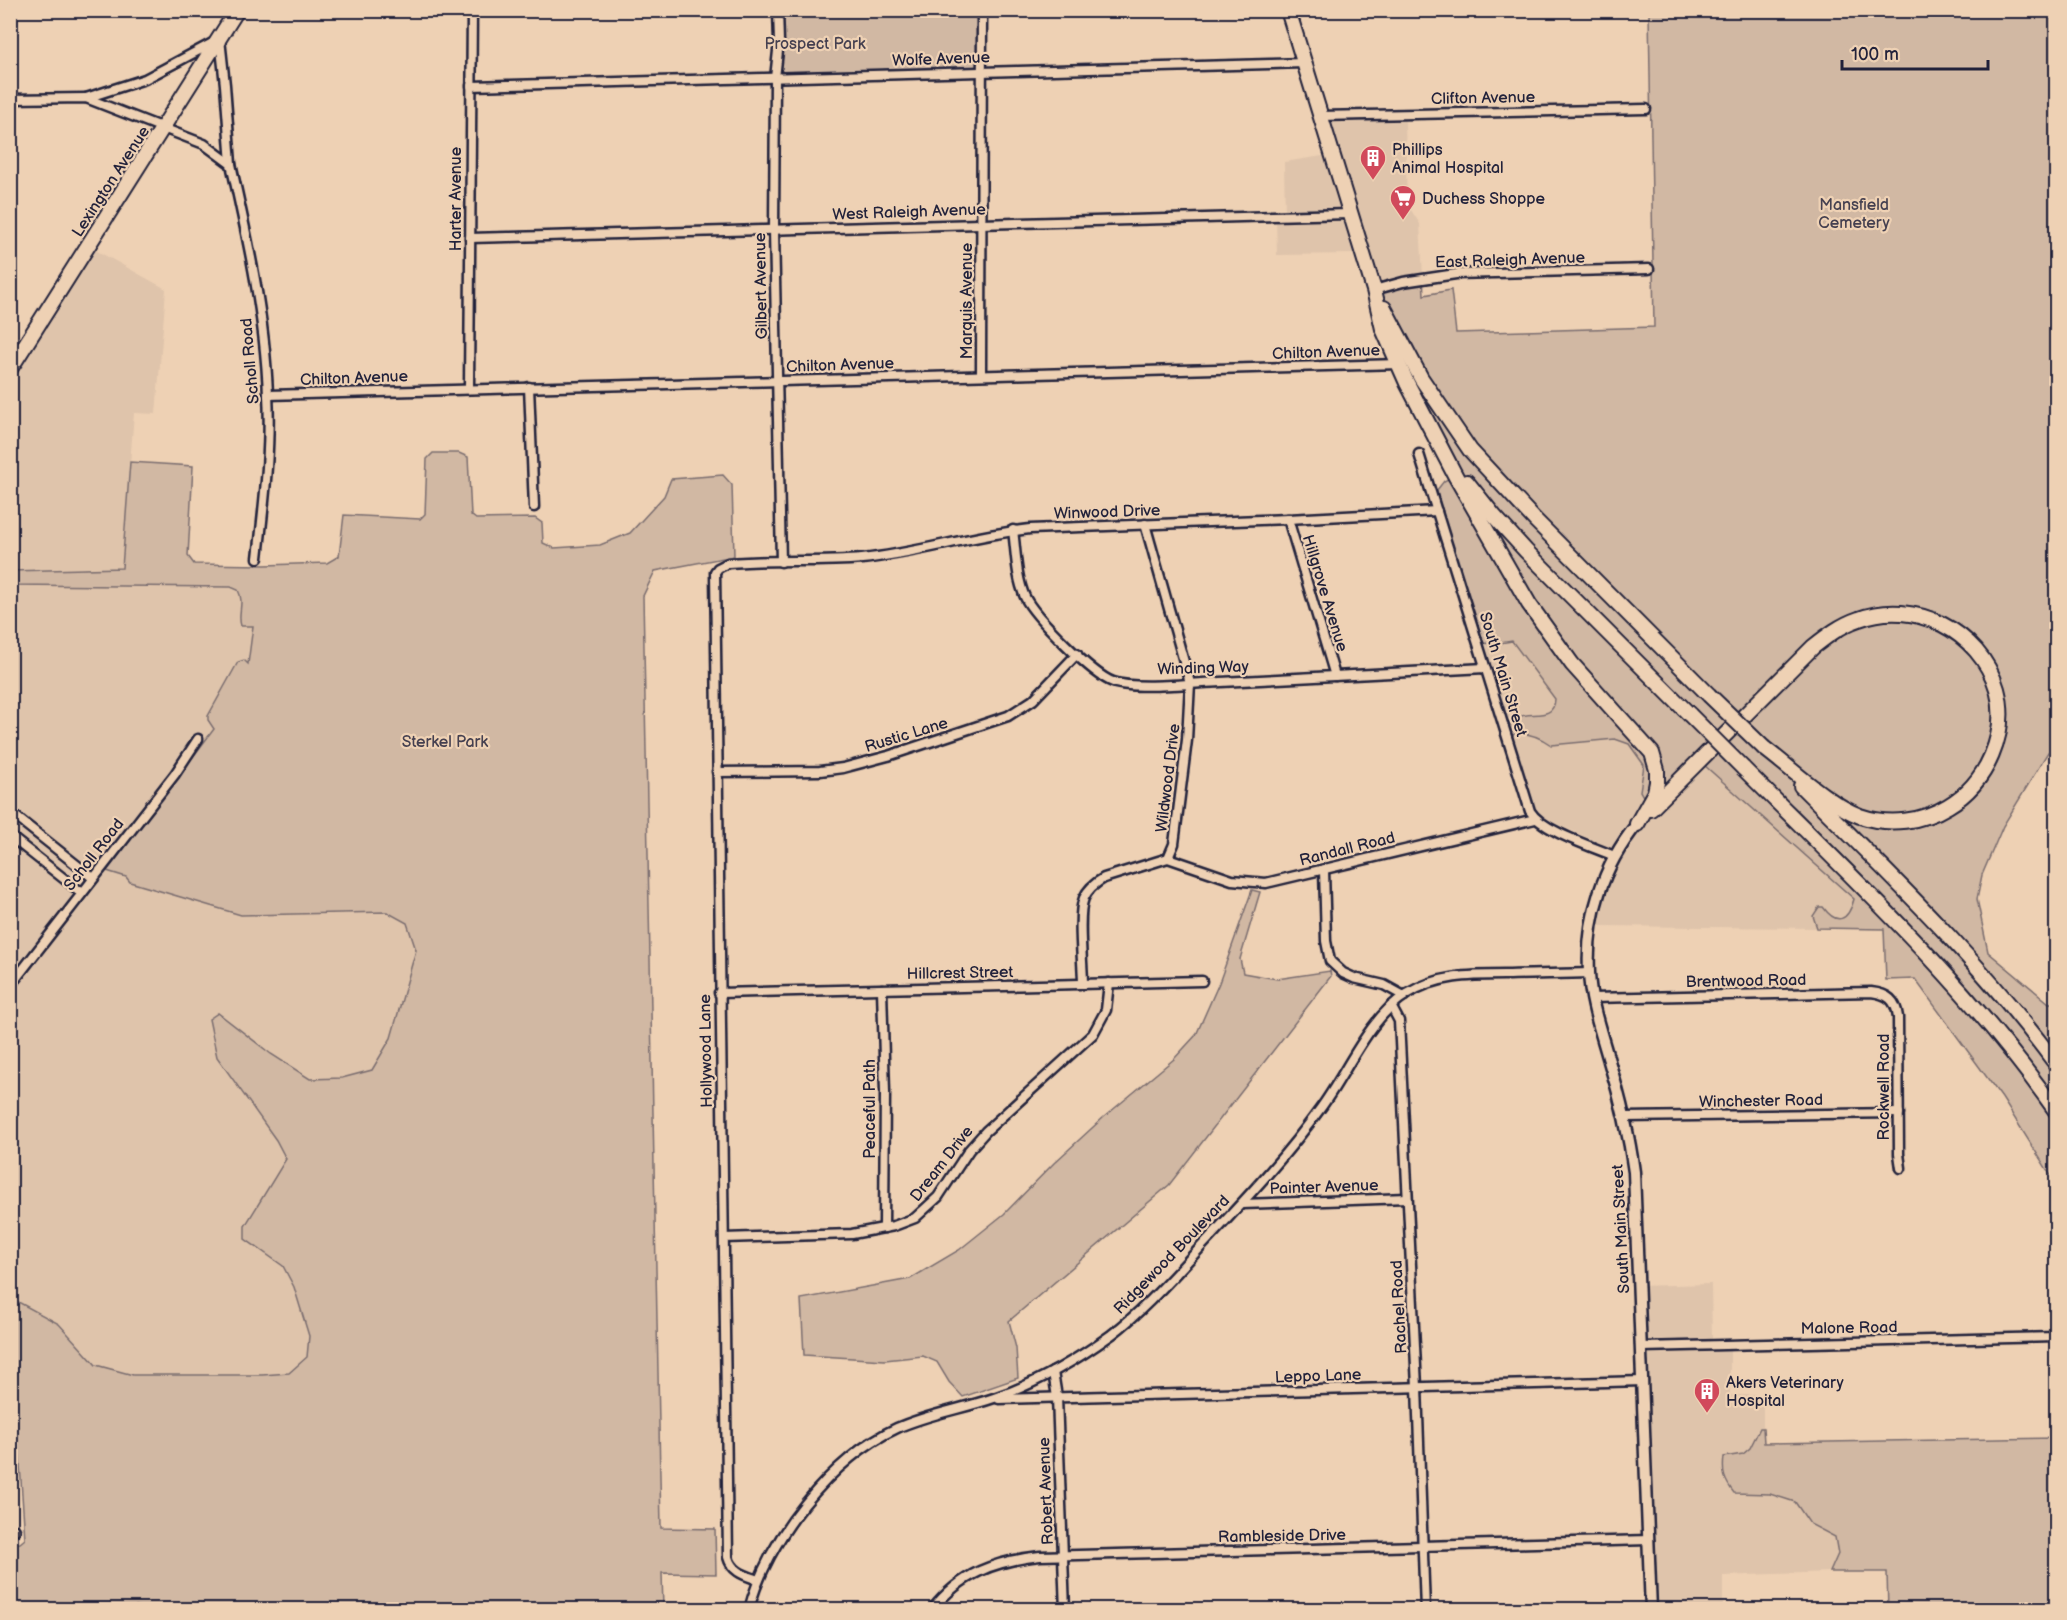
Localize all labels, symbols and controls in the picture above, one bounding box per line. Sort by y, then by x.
scale bar [1842,33,1988,71]
park label: Prospect Park [764,35,866,54]
text: 100 m [1851,44,1899,65]
street label: Wolfe Avenue [892,48,991,71]
street label: Clifton Avenue [1431,88,1536,109]
street label: Lexington Avenue [68,123,154,241]
place label: Phillips Animal Hospital [1392,141,1504,178]
building icon: Phillips Animal Hospital [1358,143,1388,181]
street label: Harter Avenue [447,146,466,251]
supermarket icon: Duchess Shoppe [1388,183,1418,221]
place label: Duchess Shoppe [1422,190,1545,209]
park label: Mansfield Cemetery [1818,196,1890,233]
street label: West Raleigh Avenue [832,200,987,225]
street label: Gilbert Avenue [751,232,772,339]
street label: Marquis Avenue [958,242,977,359]
street label: East Raleigh Avenue [1435,248,1586,273]
street label: Scholl Road [237,317,264,405]
street label: Chilton Avenue [1272,341,1381,364]
street label: Chilton Avenue [786,354,895,377]
street label: Chilton Avenue [300,367,409,390]
street label: Winwood Drive [1054,501,1161,524]
street label: Hillgrove Avenue [1298,533,1352,655]
street label: South Main Street [1475,610,1531,739]
street label: Winding Way [1157,657,1250,680]
street label: Rustic Lane [863,714,951,757]
street label: Wildwood Drive [1152,722,1185,834]
park label: Sterkel Park [402,733,488,752]
street label: Scholl Road [60,815,128,895]
street label: Randall Road [1298,828,1397,871]
street label: Hillcrest Street [907,963,1014,984]
street label: Brentwood Road [1685,971,1807,992]
street label: Hollywood Lane [696,993,717,1108]
street label: Rockwell Road [1875,1033,1894,1141]
street label: Peaceful Path [861,1059,880,1159]
street label: Winchester Road [1699,1091,1823,1112]
street label: Dream Drive [907,1122,978,1206]
street label: South Main Street [1609,1164,1634,1294]
street label: Painter Avenue [1269,1176,1379,1199]
street label: Ridgewood Boulevard [1110,1192,1234,1319]
street label: Rachel Road [1388,1260,1411,1354]
street label: Malone Road [1800,1318,1898,1339]
street label: Leppo Lane [1275,1365,1362,1388]
place label: Akers Veterinary Hospital [1726,1374,1845,1411]
building icon: Akers Veterinary Hospital [1692,1376,1722,1414]
street label: Robert Avenue [1035,1436,1058,1545]
street label: Rambleside Drive [1218,1526,1347,1547]

